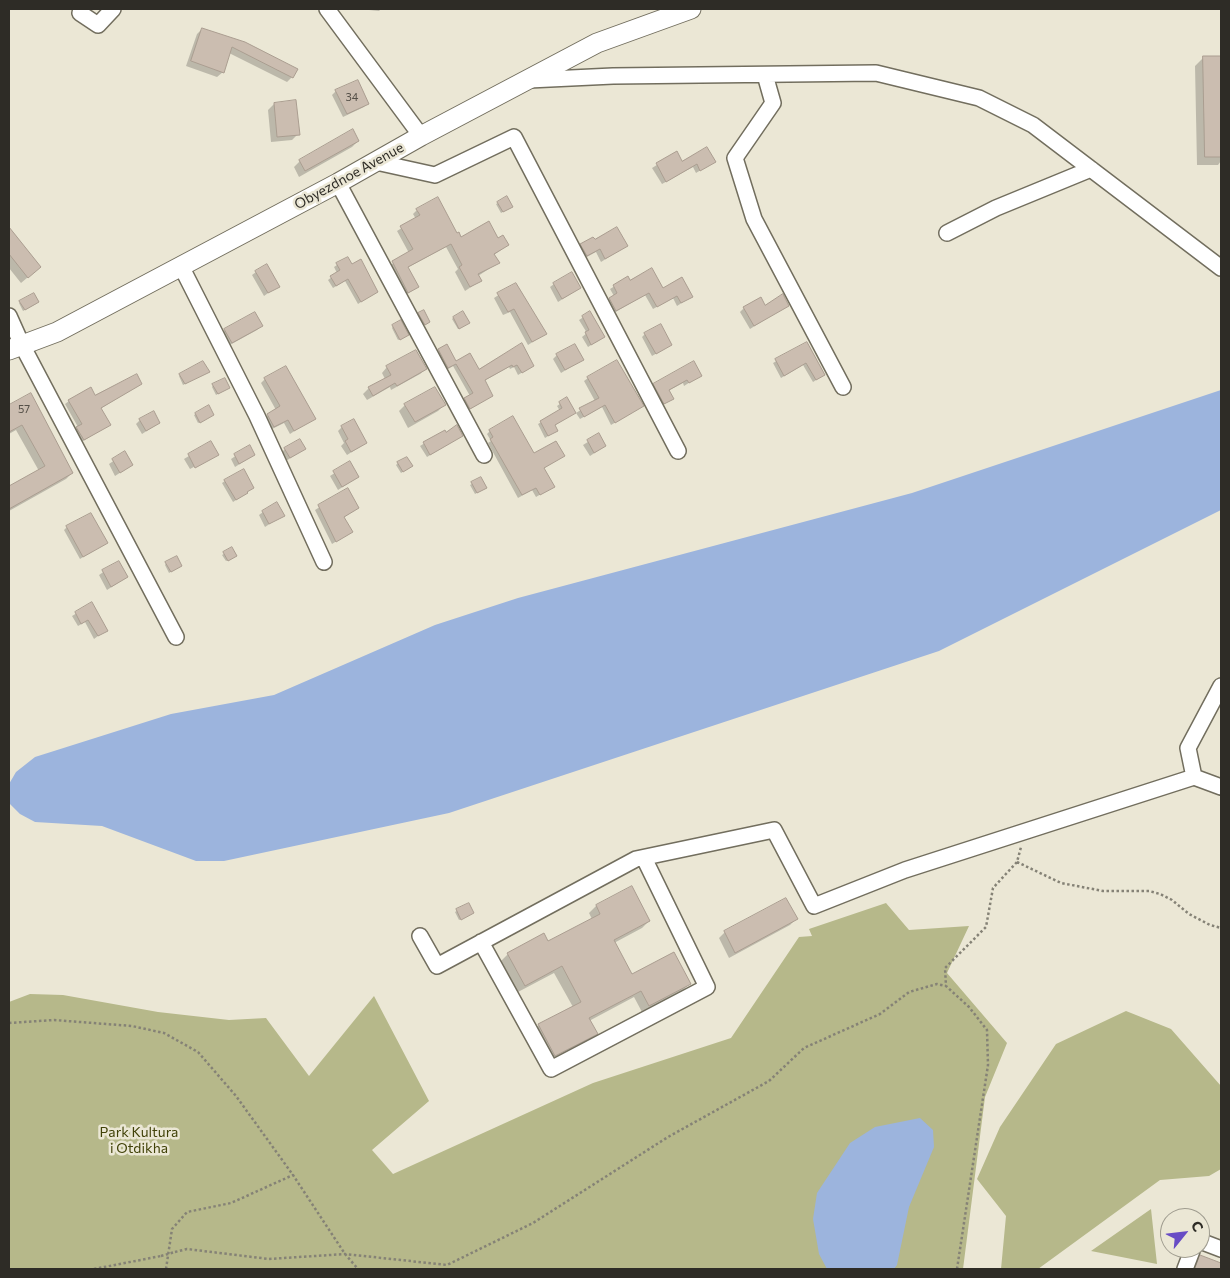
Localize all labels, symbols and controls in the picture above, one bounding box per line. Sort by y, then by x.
house number: 34 [346,90,358,104]
street label: Obyezdnoe Avenue [292,139,406,213]
house number: 57 [18,402,30,416]
park label: Park Kultura i Otdikha [100,1124,178,1156]
north arrow [1160,1208,1210,1258]
text: С [1188,1218,1207,1234]

